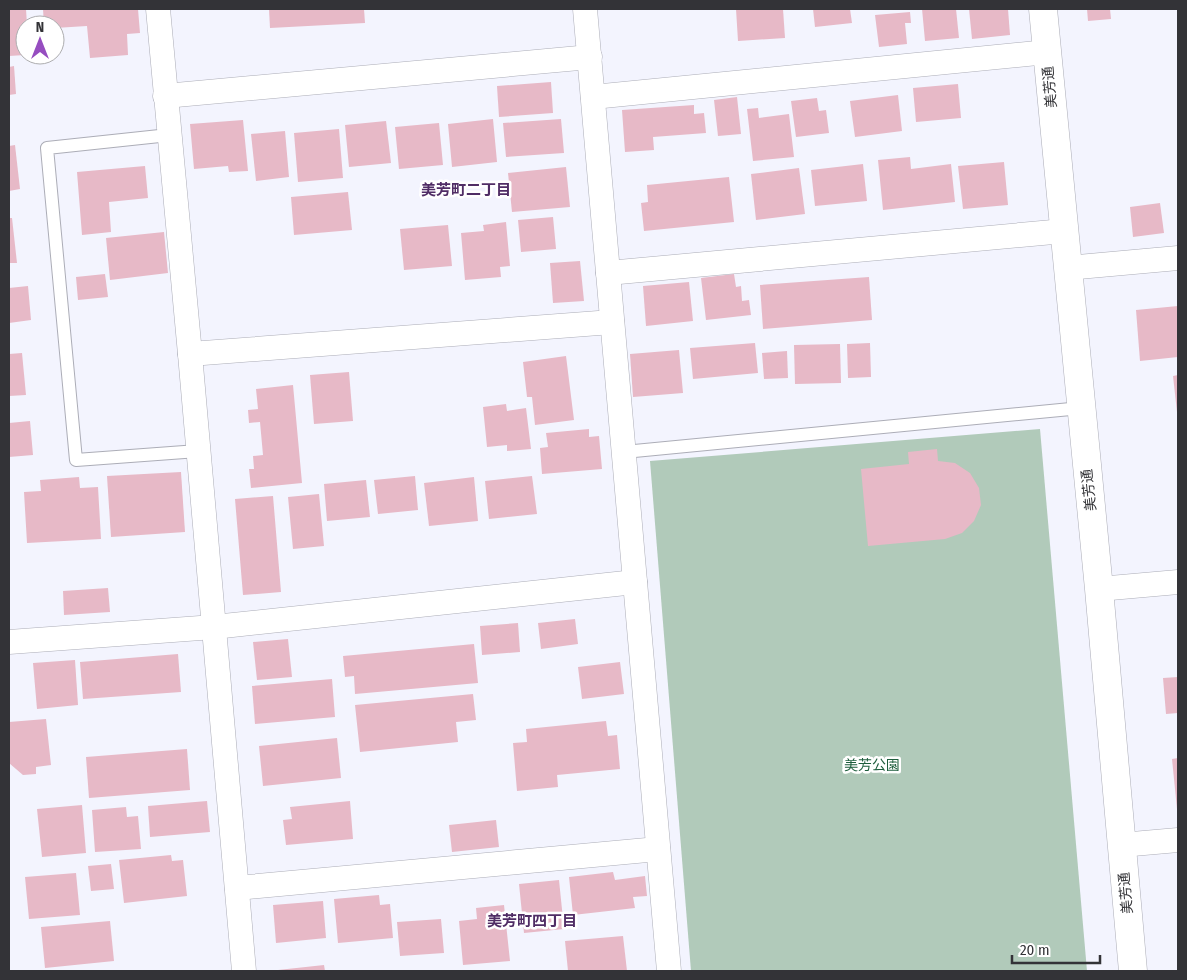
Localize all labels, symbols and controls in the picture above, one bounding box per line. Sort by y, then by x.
north arrow [15,15,65,65]
text: N [36,19,44,36]
street label: 美芳通 [1040,65,1060,109]
district label: 美芳町二丁目 [421,181,511,199]
street label: 美芳通 [1078,468,1100,512]
park label: 美芳公園 [844,757,900,774]
street label: 美芳通 [1116,871,1136,915]
district label: 美芳町四丁目 [487,912,577,930]
scale bar [1012,932,1100,964]
text: 20 m [1020,941,1050,959]

